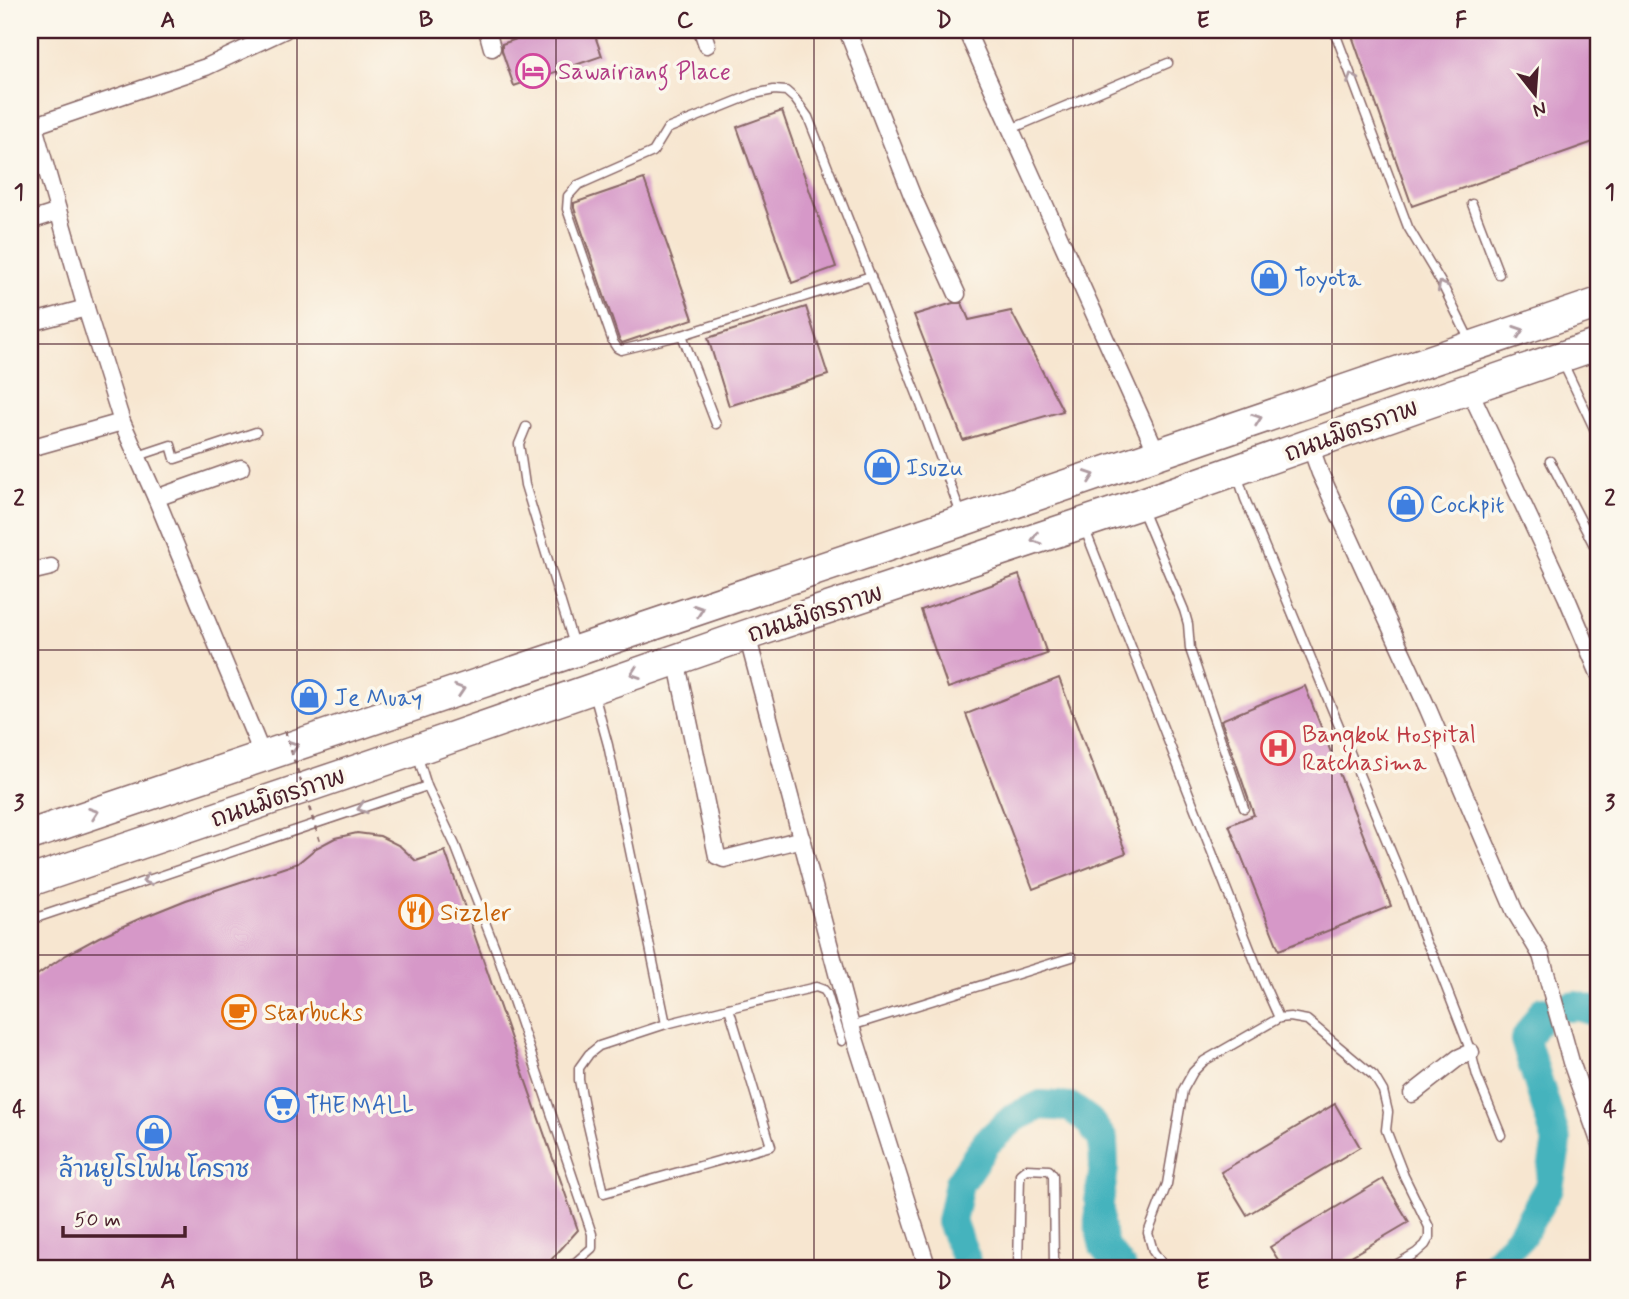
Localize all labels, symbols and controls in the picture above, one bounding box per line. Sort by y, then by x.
text: A [160,6,176,36]
text: B [419,6,434,36]
text: C [677,6,694,36]
text: D [936,6,952,36]
text: E [1196,6,1210,36]
text: F [1455,6,1467,36]
hotel icon: Sawairiang Place [514,52,552,90]
place label: Sawairiang Place [558,57,731,91]
north arrow [1500,60,1570,130]
one-way arrow [1346,72,1360,84]
text: N [1530,95,1549,123]
text: 1 [14,178,24,208]
text: 1 [1605,178,1615,208]
shop icon: Toyota [1250,259,1288,297]
place label: Toyota [1294,264,1362,295]
one-way arrow [1437,281,1451,293]
one-way arrow [1513,325,1525,339]
street label: ถนนมิตรภาพ [1280,393,1423,470]
one-way arrow [1251,413,1263,427]
shop icon: Isuzu [863,448,901,486]
place label: Isuzu [906,453,963,484]
one-way arrow [1083,470,1095,484]
text: 2 [13,484,25,514]
text: 2 [1604,484,1616,514]
shop icon: Cockpit [1387,485,1425,523]
place label: Cockpit [1430,490,1505,521]
one-way arrow [1031,531,1043,545]
street label: ถนนมิตรภาพ [744,578,887,651]
one-way arrow [692,604,704,618]
one-way arrow [629,665,641,679]
shop icon: Je Muay [290,678,328,716]
place label: Je Muay [334,683,422,714]
one-way arrow [453,684,466,698]
place label: Bangkok Hospital Ratchasima [1302,720,1476,779]
hospital icon: Bangkok Hospital Ratchasima [1259,729,1297,767]
one-way arrow [288,740,300,754]
street label: ถนนมิตรภาพ [207,761,350,836]
text: 3 [14,789,25,819]
text: 3 [1605,789,1616,819]
one-way arrow [357,799,369,814]
one-way arrow [88,807,100,821]
one-way arrow [141,872,153,886]
restaurant icon: Sizzler [397,893,435,931]
place label: Sizzler [440,898,511,929]
cafe icon: Starbucks [220,993,258,1031]
place label: Starbucks [264,998,363,1029]
supermarket icon: THE MALL [263,1086,301,1124]
place label: THE MALL [306,1091,414,1122]
text: 4 [12,1095,26,1125]
text: 4 [1603,1095,1617,1125]
shop icon: ล้านยูโรโฟน โคราช [135,1114,173,1152]
place label: ล้านยูโรโฟน โคราช [59,1153,249,1187]
scale bar [63,1194,186,1238]
text: 50 m [74,1206,121,1234]
text: A [160,1267,176,1297]
text: B [419,1267,434,1297]
text: C [677,1267,694,1297]
text: D [936,1267,952,1297]
text: E [1196,1267,1210,1297]
text: F [1455,1267,1467,1297]

